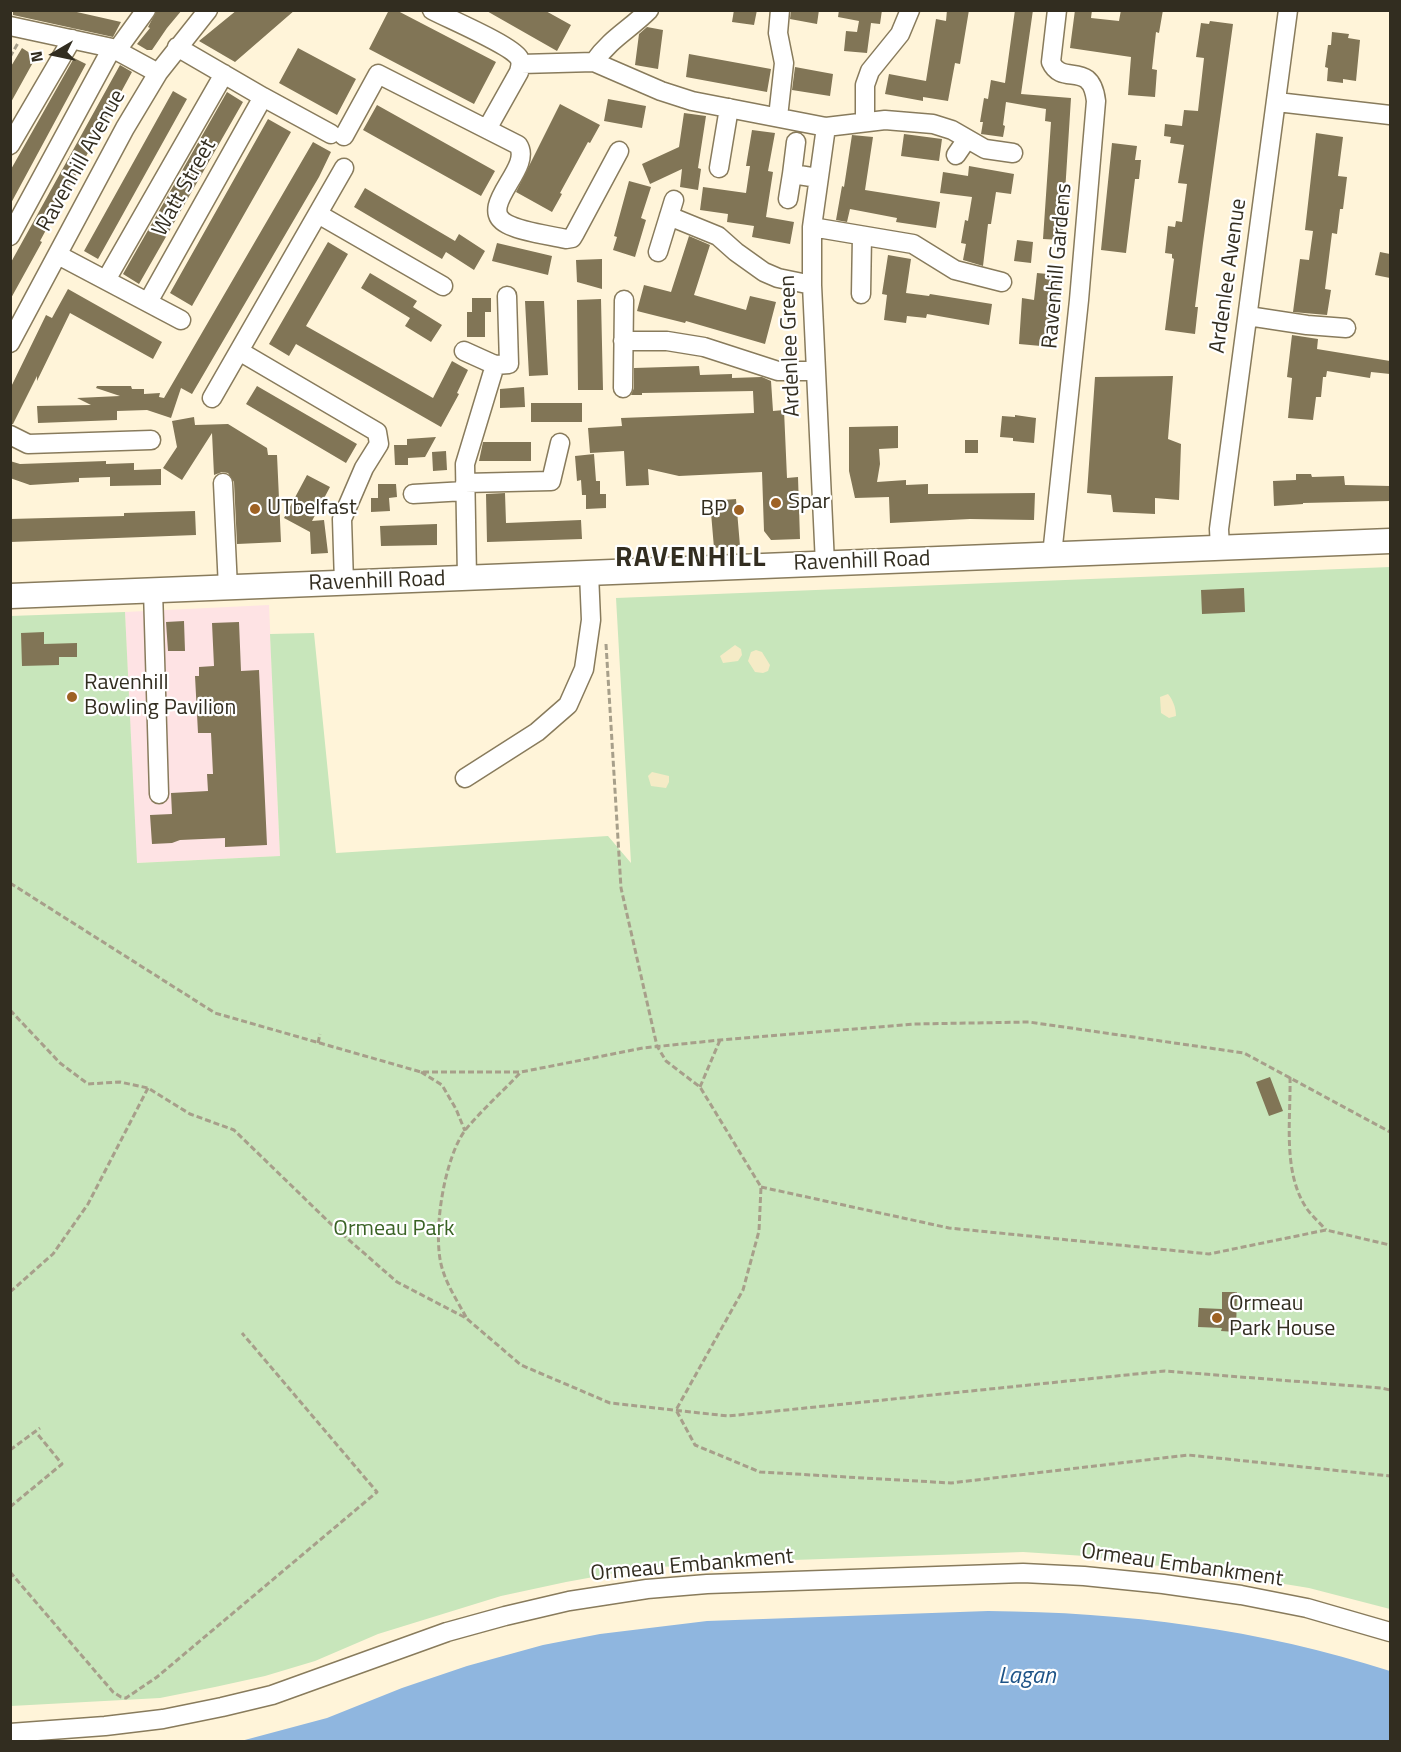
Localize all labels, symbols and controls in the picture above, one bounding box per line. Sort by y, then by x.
north arrow [24,24,84,84]
text: N [24,49,49,64]
street label: Ravenhill Avenue [32,85,132,237]
street label: Watt Street [147,135,223,241]
street label: Ravenhill Gardens [1038,182,1078,350]
street label: Ardenlee Avenue [1205,197,1253,355]
street label: Ardenlee Green [775,275,807,417]
place label: Spar [788,490,830,516]
place label: UTbelfast [267,496,357,522]
marker: Spar [769,496,783,510]
place label: BP [700,497,727,523]
marker: UTbelfast [248,502,262,516]
marker: BP [732,503,746,517]
district label: RAVENHILL [615,542,767,576]
street label: Ravenhill Road [793,546,931,578]
street label: Ravenhill Road [308,566,446,598]
place label: Ravenhill Bowling Pavilion [84,671,236,722]
marker: Ravenhill Bowling Pavilion [65,690,79,704]
park label: Ormeau Park [333,1217,455,1243]
place label: Ormeau Park House [1229,1292,1335,1344]
marker: Ormeau Park House [1210,1311,1224,1325]
street label: Ormeau Embankment [1079,1539,1285,1593]
street label: Ormeau Embankment [589,1544,795,1588]
water label: Lagan [998,1663,1056,1691]

